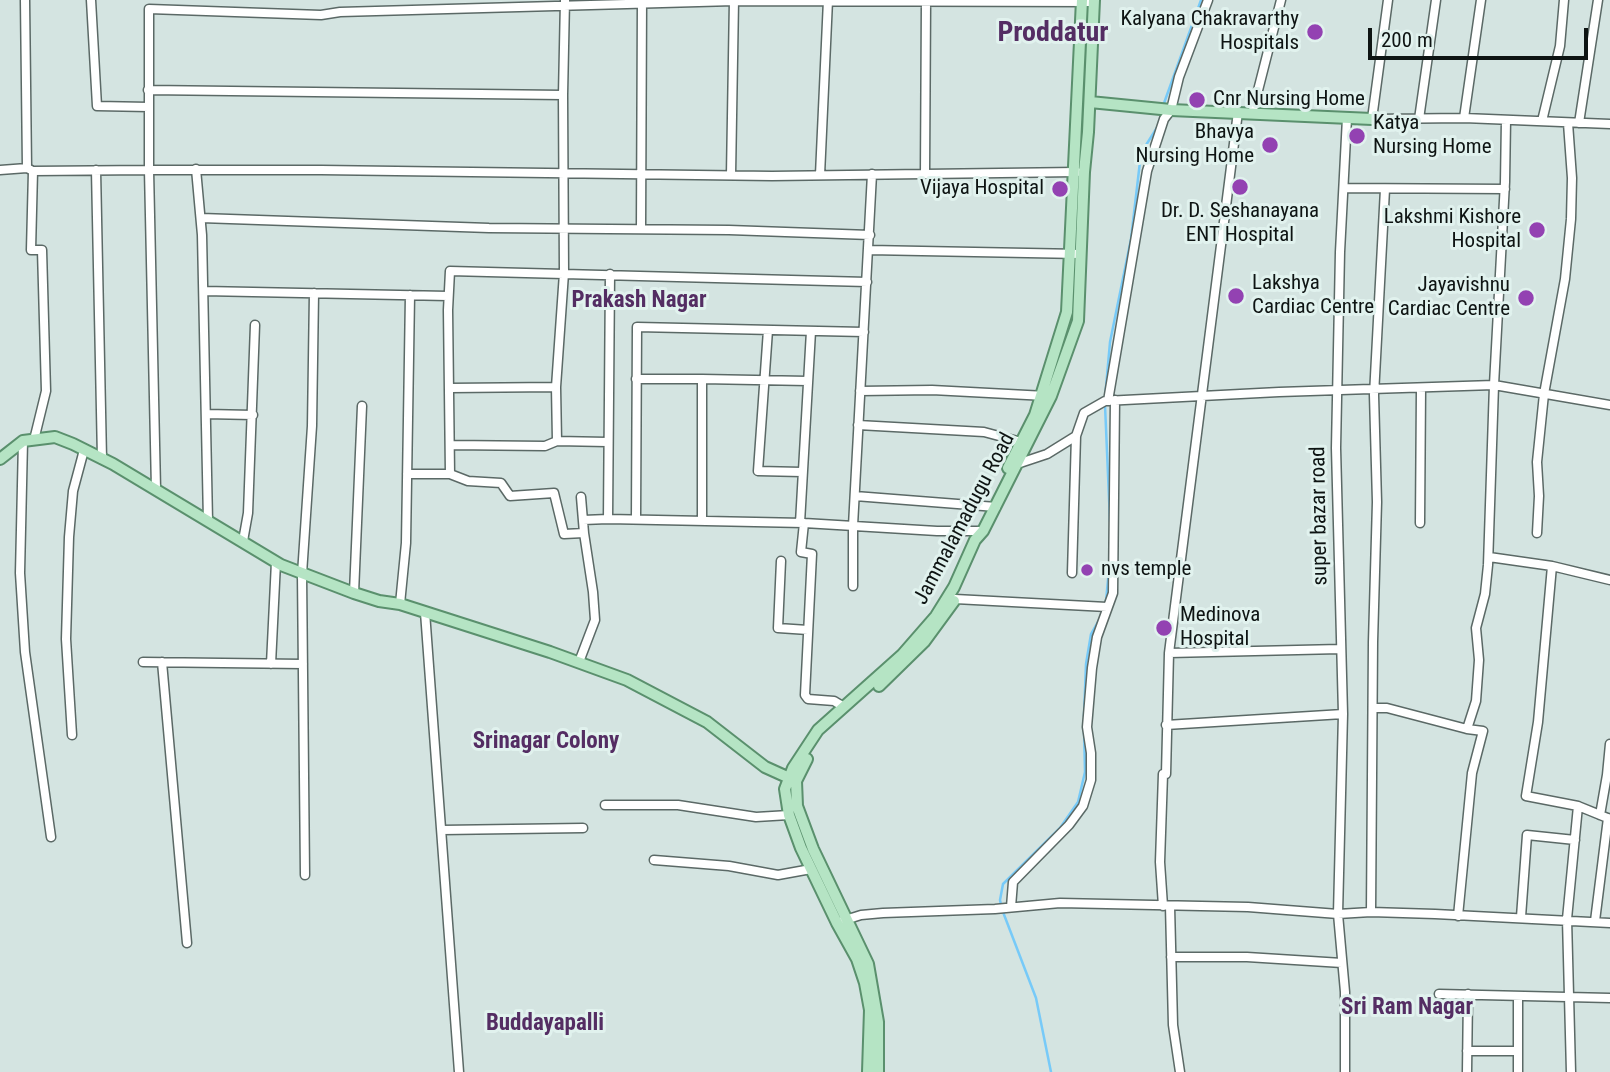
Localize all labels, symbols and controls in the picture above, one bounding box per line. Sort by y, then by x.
place label: Kalyana Chakravarthy Hospitals [1121,7,1299,57]
scale bar [1372,14,1592,58]
district label: Proddatur [997,17,1109,51]
marker: Kalyana Chakravarthy Hospitals [1305,22,1325,42]
text: 200 m [1381,28,1433,52]
place label: Cnr Nursing Home [1213,87,1365,113]
marker: Cnr Nursing Home [1187,90,1207,110]
place label: Katya Nursing Home [1373,111,1492,161]
place label: Bhavya Nursing Home [1135,120,1254,170]
marker: Katya Nursing Home [1347,126,1367,146]
marker: Bhavya Nursing Home [1260,135,1280,155]
place label: Vijaya Hospital [920,176,1044,202]
marker: Dr. D. Seshanayana ENT Hospital [1230,177,1250,197]
marker: Vijaya Hospital [1050,179,1070,199]
place label: Dr. D. Seshanayana ENT Hospital [1161,199,1319,249]
place label: Lakshmi Kishore Hospital [1384,205,1521,255]
marker: Lakshmi Kishore Hospital [1527,220,1547,240]
place label: Lakshya Cardiac Centre [1252,271,1374,321]
place label: Jayavishnu Cardiac Centre [1388,273,1510,323]
marker: Lakshya Cardiac Centre [1226,286,1246,306]
district label: Prakash Nagar [571,287,707,315]
marker: Jayavishnu Cardiac Centre [1516,288,1536,308]
street label: Jammalamadugu Road [909,429,1021,609]
street label: super bazar road [1306,446,1334,586]
place label: nvs temple [1101,557,1191,583]
marker: nvs temple [1079,562,1095,578]
place label: Medinova Hospital [1180,603,1260,653]
marker: Medinova Hospital [1154,618,1174,638]
district label: Srinagar Colony [473,728,619,756]
district label: Sri Ram Nagar [1341,994,1473,1022]
district label: Buddayapalli [486,1010,604,1038]

